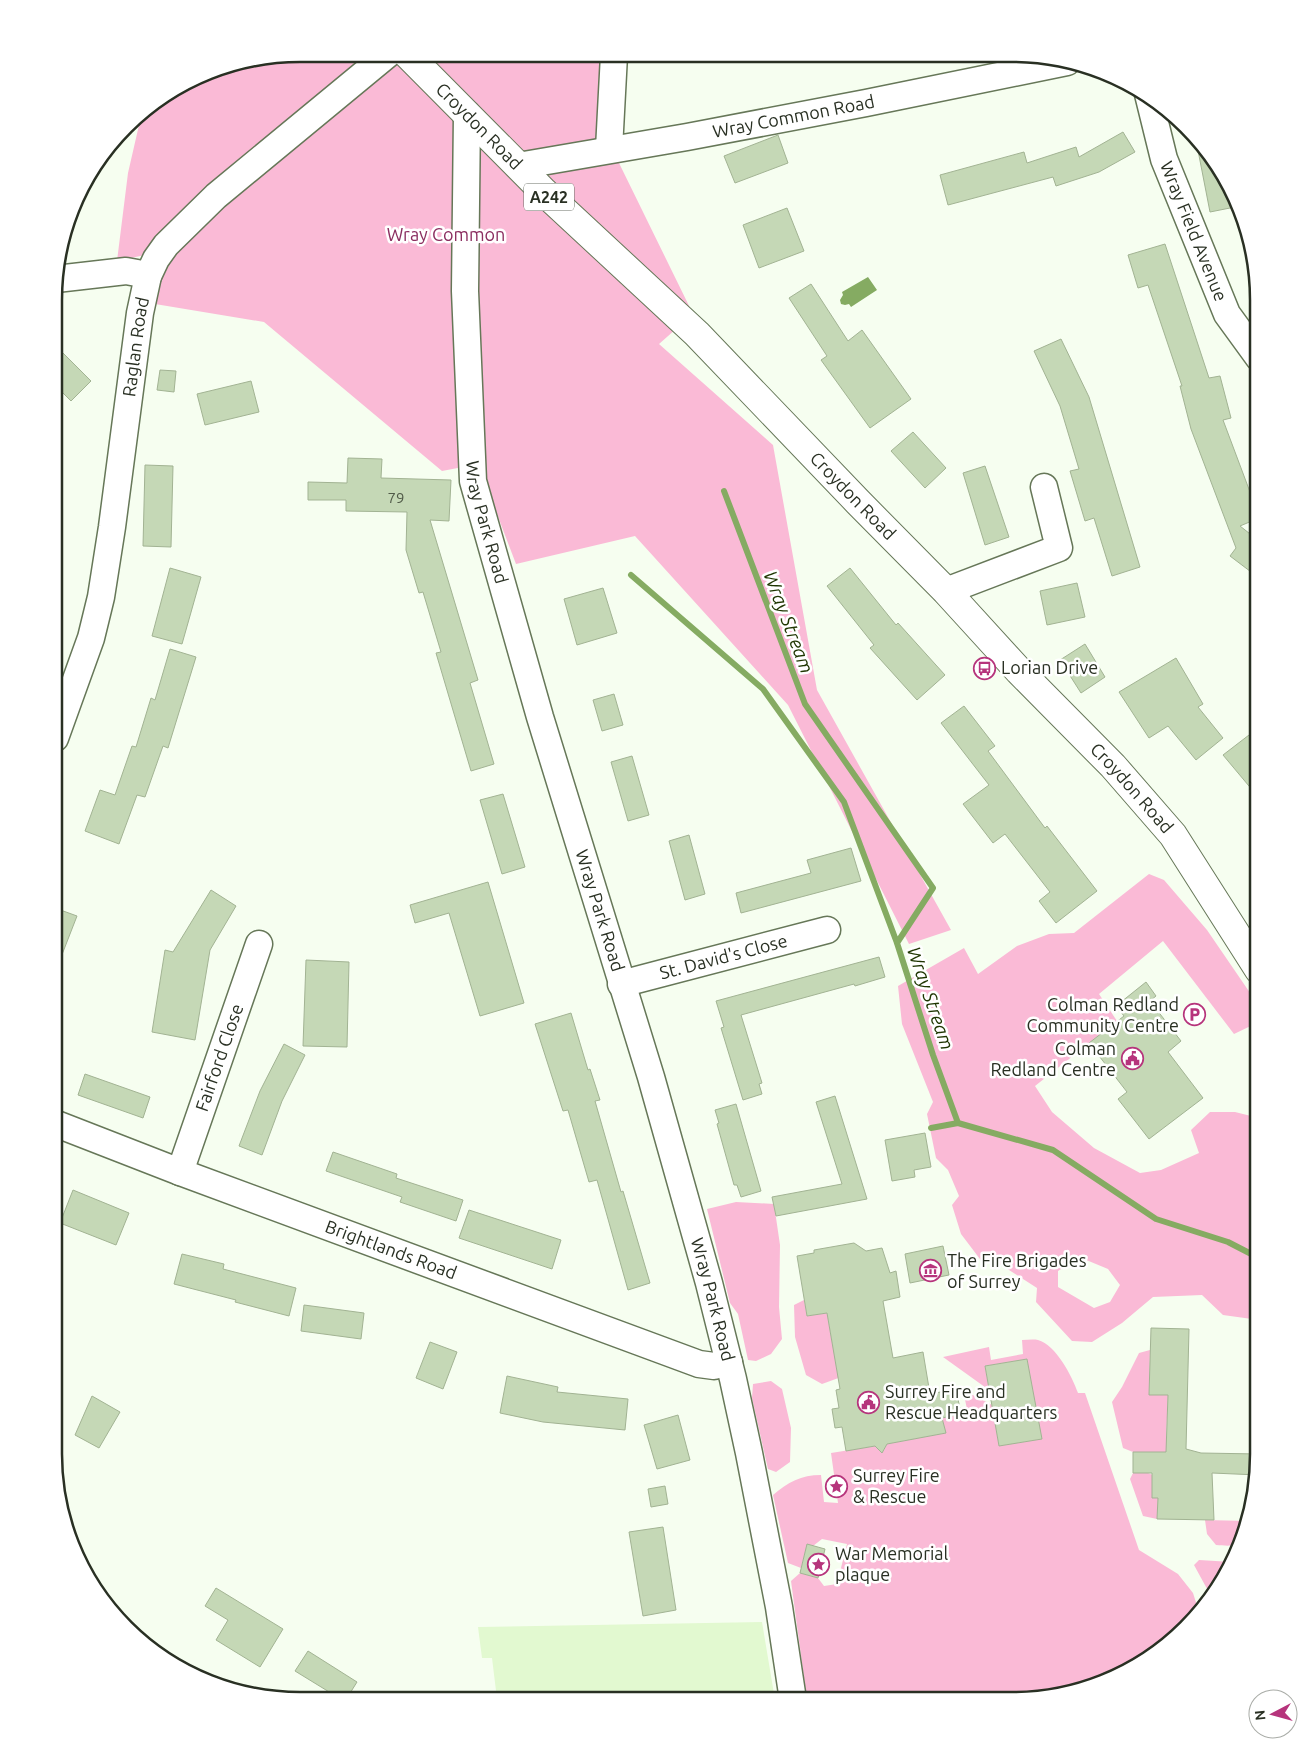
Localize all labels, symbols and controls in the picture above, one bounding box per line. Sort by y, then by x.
street label: Croydon Road [432,78,527,173]
street label: Wray Common Road [711,91,876,141]
street label: Wray Field Avenue [1157,158,1232,304]
road number: A242 [524,183,574,210]
park label: Wray Common [387,224,505,244]
street label: Raglan Road [118,295,152,398]
street label: Croydon Road [807,448,900,543]
street label: Wray Park Road [463,460,513,586]
house number: 79 [388,489,404,506]
water label: Wray Stream [759,568,819,676]
bus stop icon: Lorian Drive [973,656,997,680]
place label: Lorian Drive [1001,657,1098,677]
street label: Croydon Road [1087,738,1178,837]
street label: Wray Park Road [572,847,629,974]
street label: St. David's Close [657,930,789,982]
water label: Wray Stream [903,944,959,1052]
place label: Colman Redland Community Centre [1027,994,1179,1035]
street label: Fairford Close [191,1001,246,1114]
parking icon: Colman Redland Community Centre [1183,1003,1207,1027]
place label: Colman Redland Centre [990,1038,1116,1079]
public building icon: Colman Redland Centre [1120,1047,1144,1071]
street label: Brightlands Road [323,1216,460,1282]
street label: Wray Park Road [688,1235,739,1363]
place label: The Fire Brigades of Surrey [947,1250,1087,1291]
museum icon: The Fire Brigades of Surrey [919,1259,943,1283]
place label: Surrey Fire and Rescue Headquarters [885,1381,1058,1422]
public building icon: Surrey Fire and Rescue Headquarters [857,1390,881,1414]
place label: Surrey Fire & Rescue [853,1465,940,1506]
place icon: Surrey Fire & Rescue [825,1474,849,1498]
place label: War Memorial plaque [835,1543,949,1584]
place icon: War Memorial plaque [807,1552,831,1576]
north arrow [1248,1689,1298,1739]
text: N [1252,1709,1269,1721]

